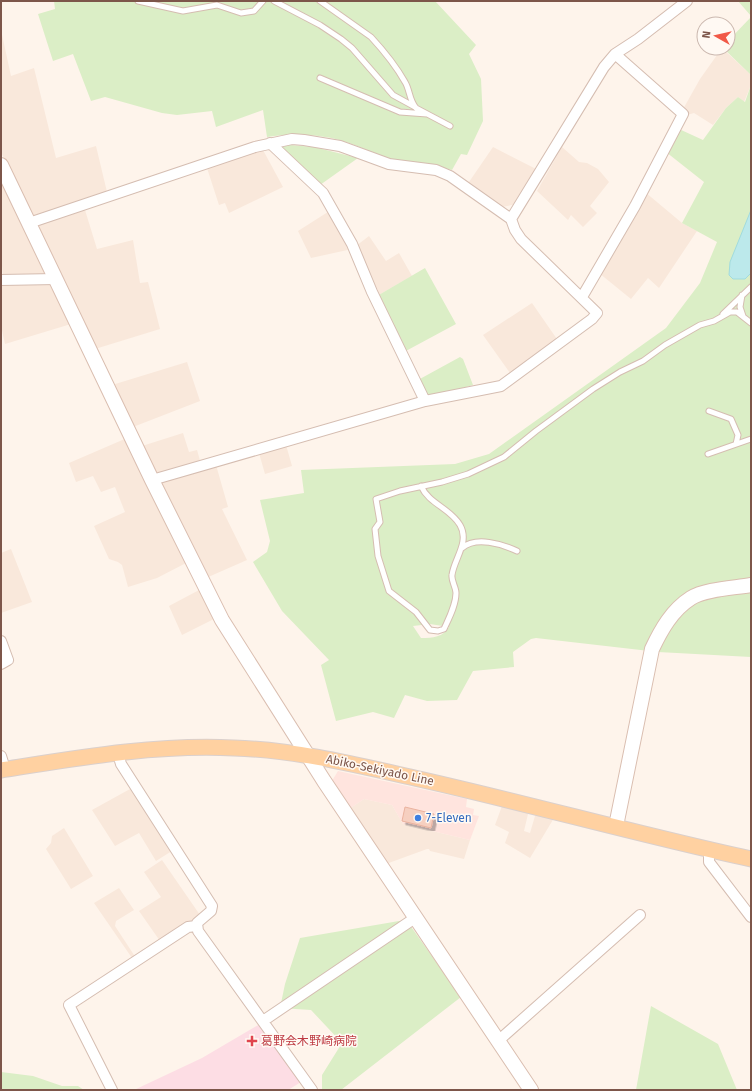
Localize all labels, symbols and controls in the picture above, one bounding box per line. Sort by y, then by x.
north arrow [696,16,736,56]
text: N [700,30,714,39]
street label: Abiko-Sekiyado Line [325,752,435,788]
place label: 7-Eleven [426,811,472,825]
marker: 7-Eleven [413,813,423,823]
place label: 葛野会木野崎病院 [261,1034,357,1048]
marker: 葛野会木野崎病院 [246,1035,258,1047]

